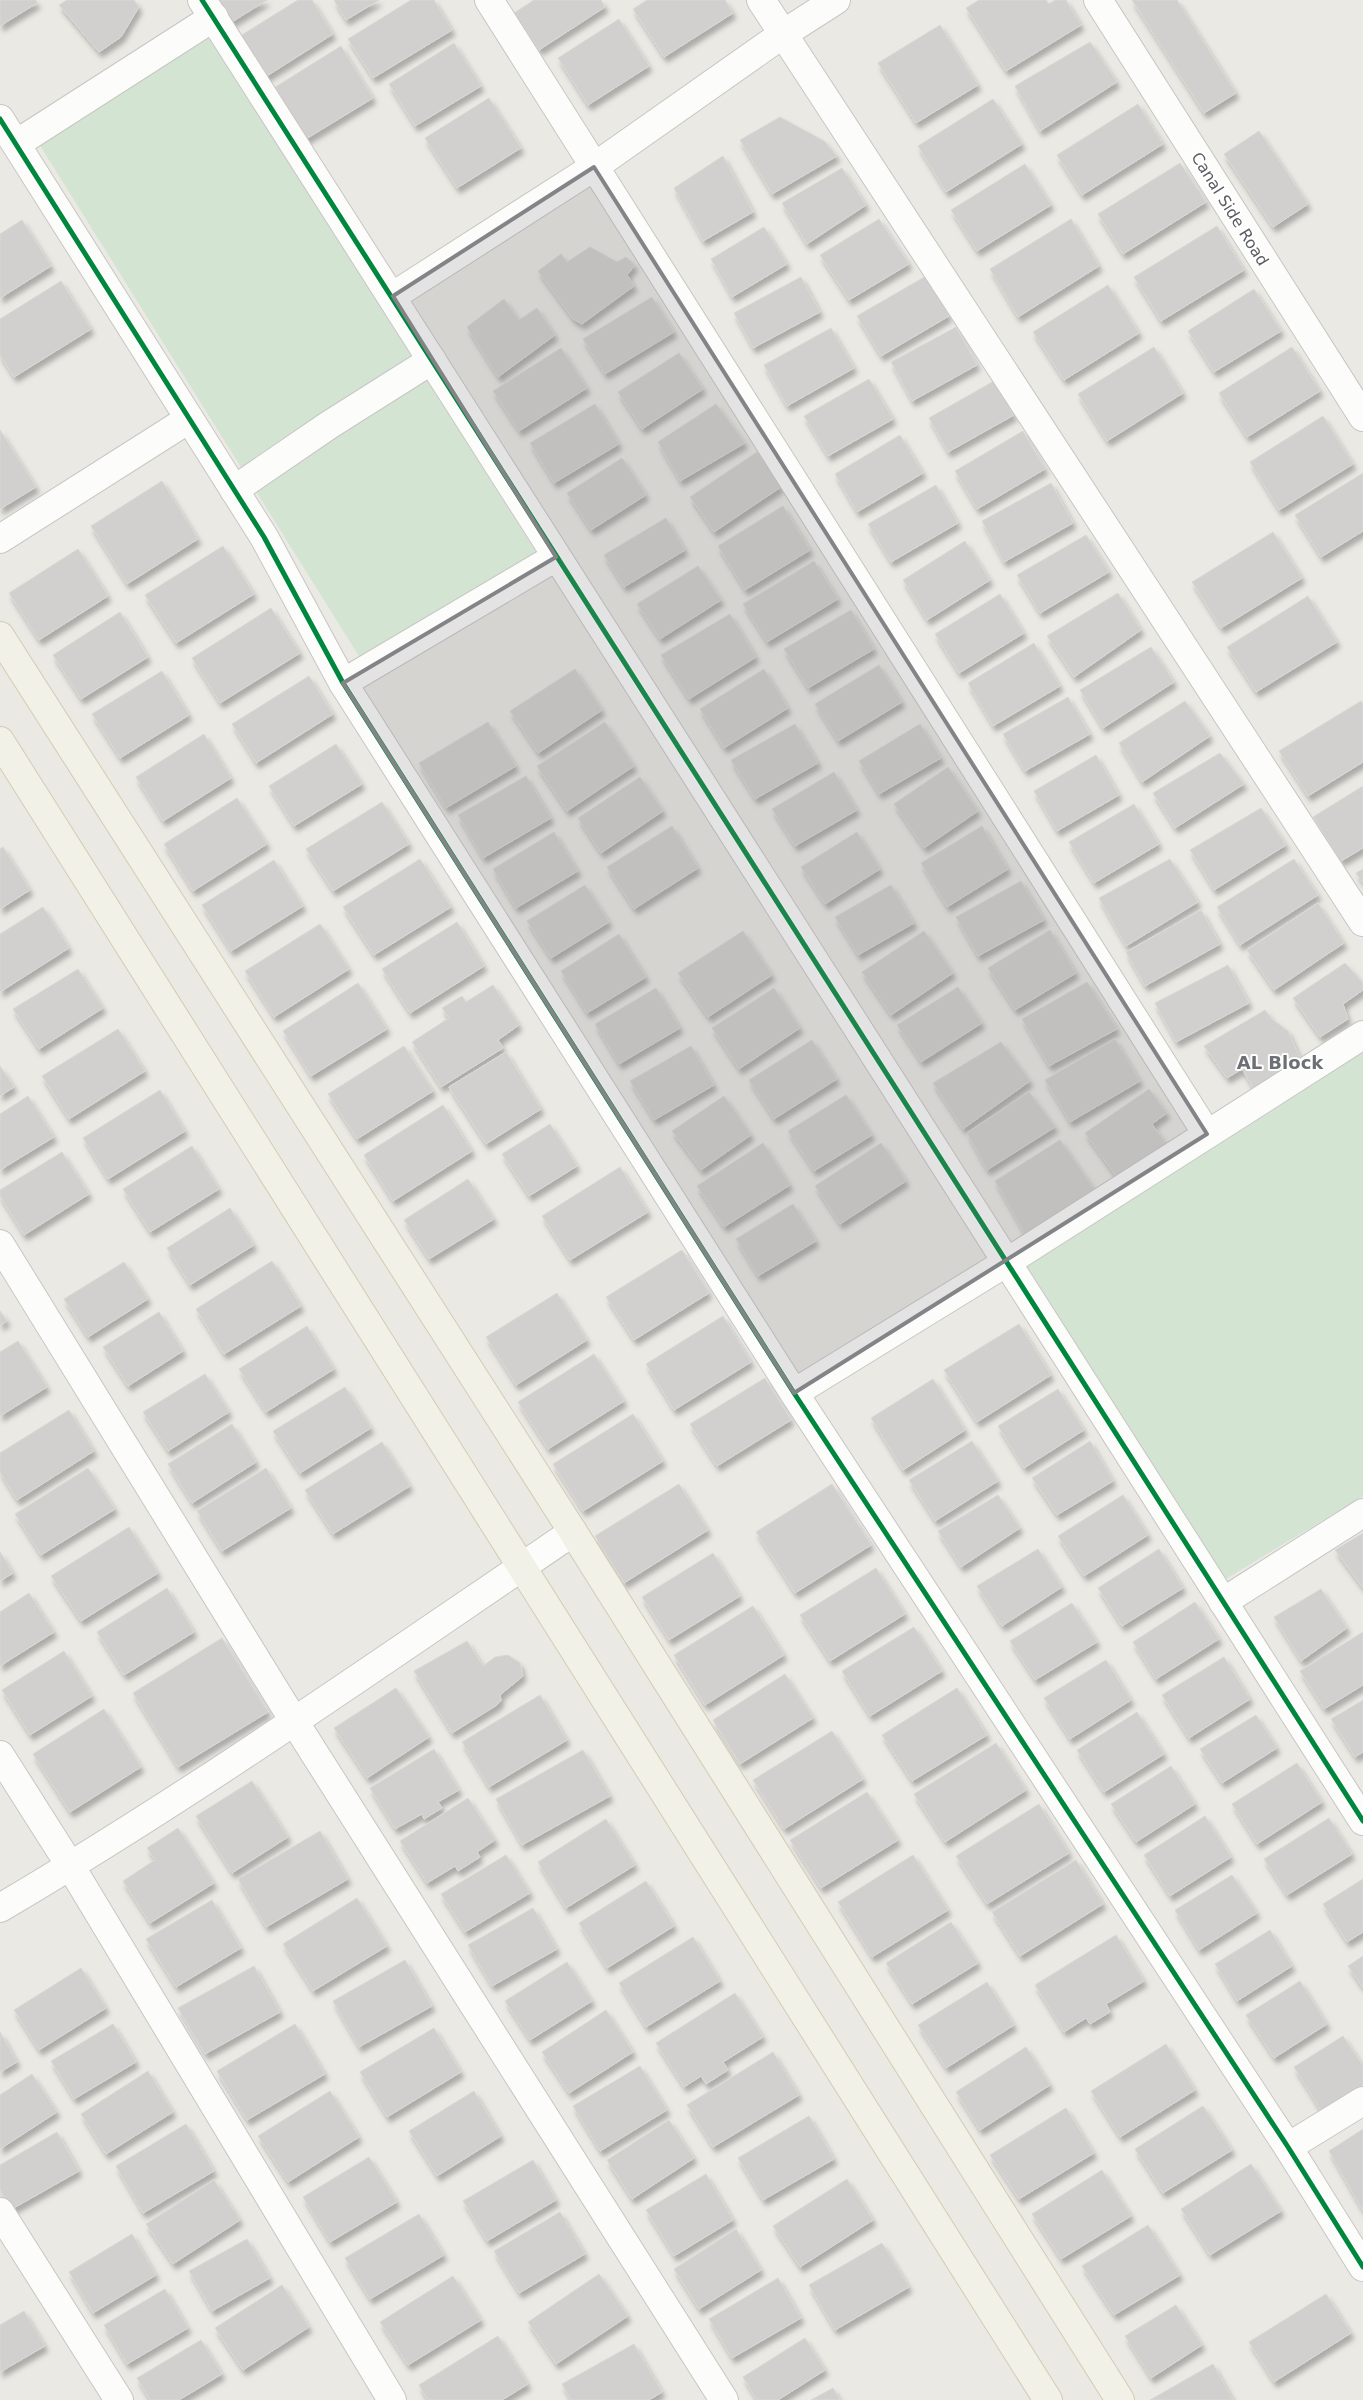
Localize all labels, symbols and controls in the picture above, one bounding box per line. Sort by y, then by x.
street label: Canal Side Road [1187,149,1273,269]
district label: AL Block [1237,1052,1324,1073]

